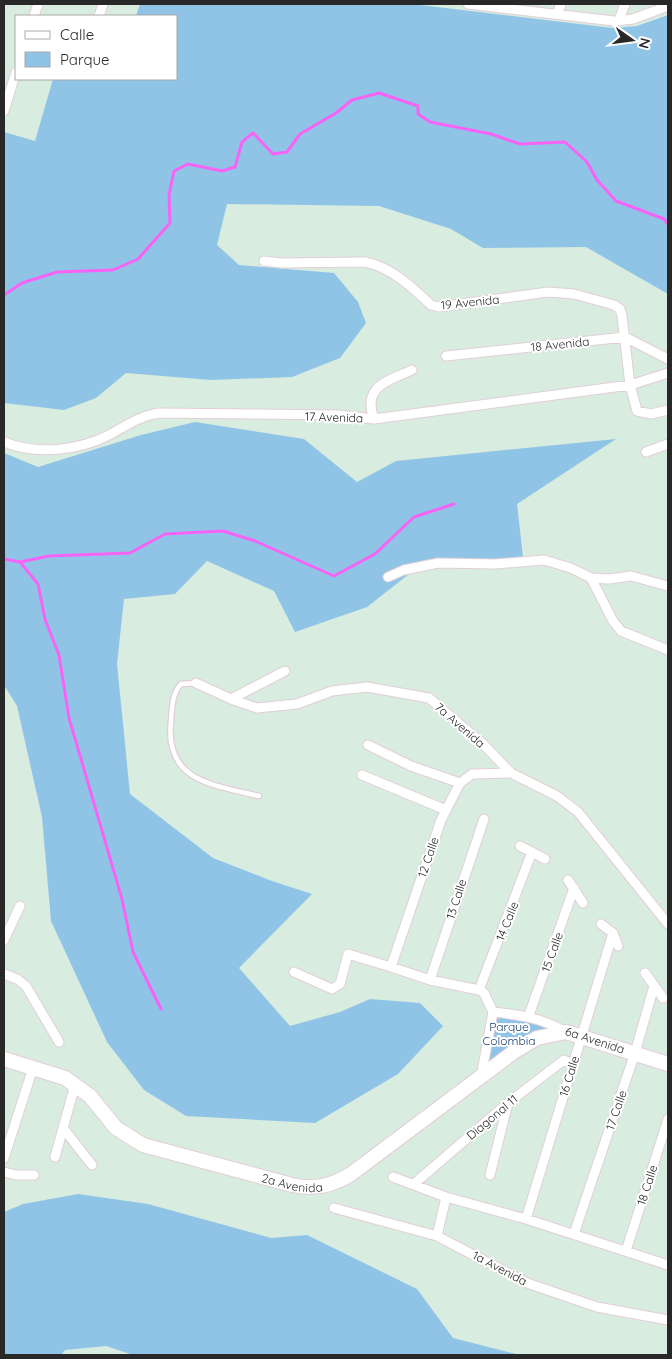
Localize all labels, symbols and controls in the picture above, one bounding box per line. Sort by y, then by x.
legend [15,15,178,80]
north arrow [607,15,657,65]
text: Calle [60,25,94,44]
text: N [635,36,655,50]
text: Parque [60,50,110,69]
street label: 19 Avenida [440,291,500,313]
street label: 18 Avenida [530,333,590,355]
street label: 17 Avenida [305,408,363,426]
street label: 7a Avenida [432,699,488,751]
street label: 12 Calle [414,835,442,879]
street label: 13 Calle [442,877,470,921]
street label: 14 Calle [492,899,522,943]
street label: 15 Calle [538,930,566,974]
park label: Parque Colombia [482,1019,536,1048]
street label: 6a Avenida [563,1023,627,1057]
street label: 16 Calle [556,1054,582,1098]
street label: 17 Calle [602,1088,630,1132]
street label: Diagonal 11 [463,1091,521,1143]
street label: 18 Calle [633,1163,661,1207]
street label: 2a Avenida [260,1170,324,1195]
street label: 1a Avenida [470,1247,530,1289]

